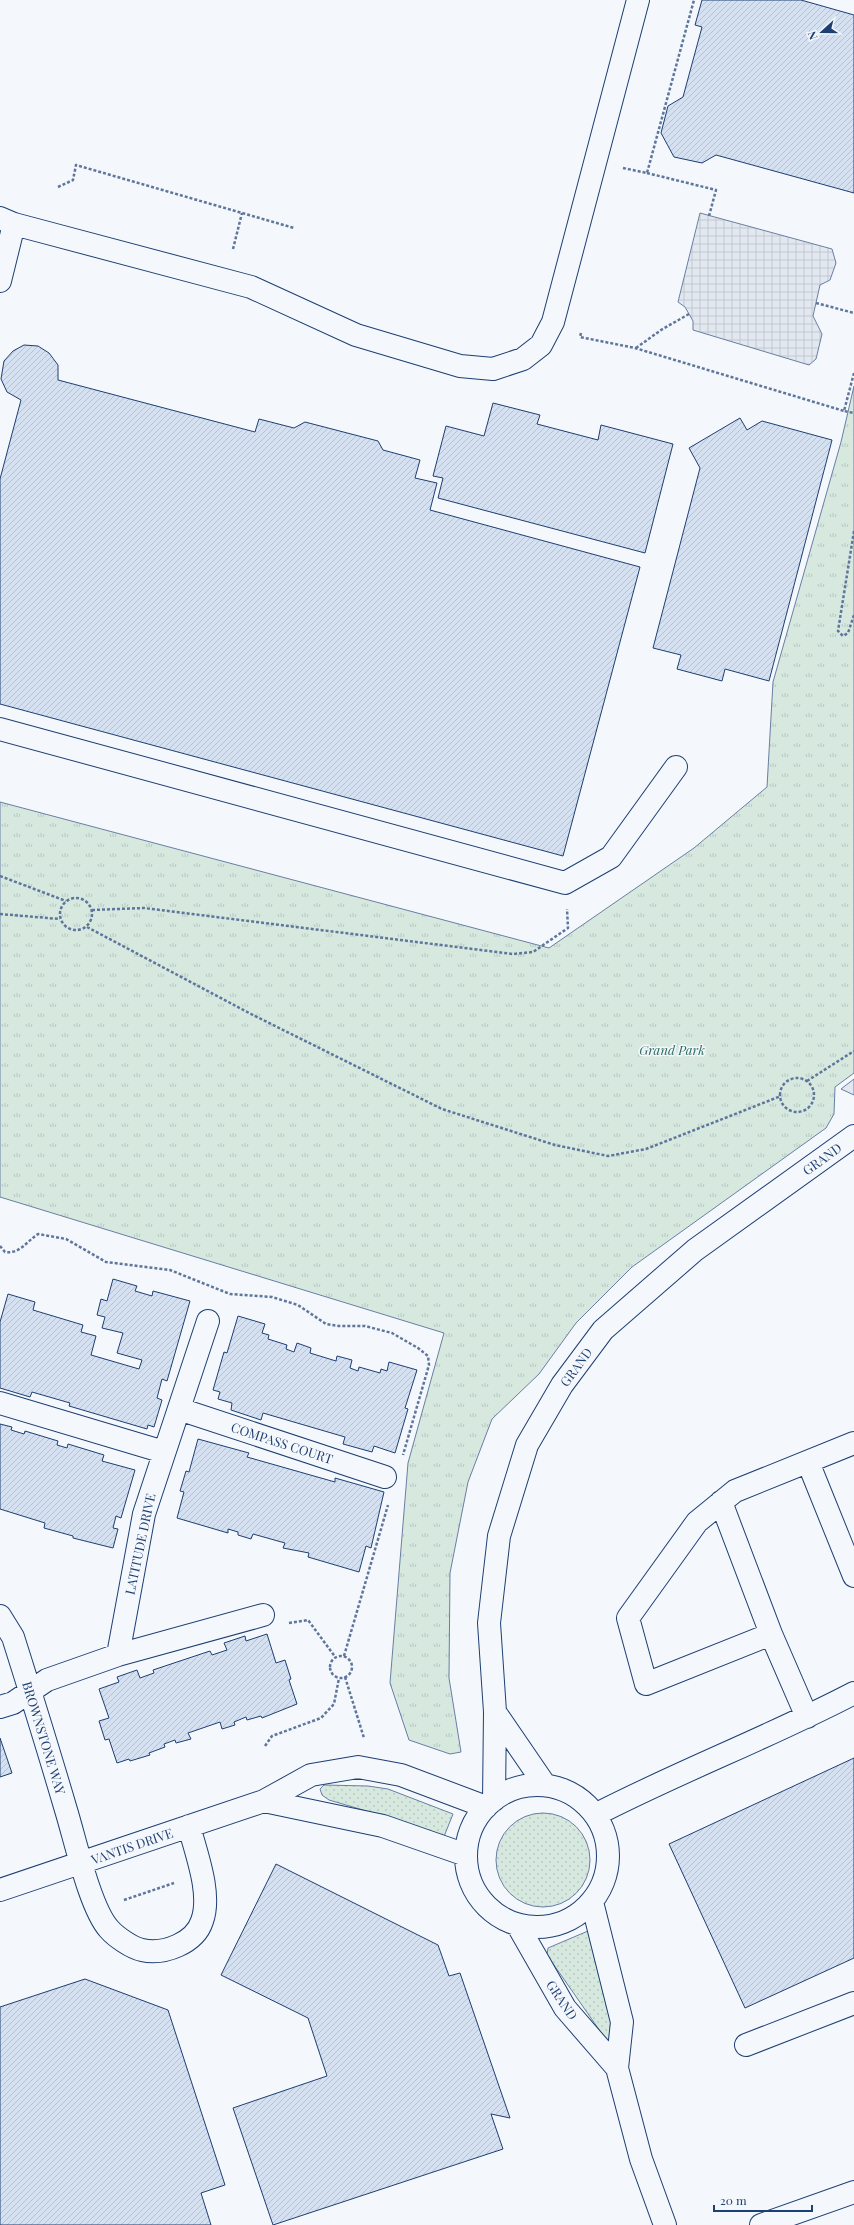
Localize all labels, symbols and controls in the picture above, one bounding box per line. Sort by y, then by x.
north arrow [802,12,842,52]
text: N [804,29,821,42]
park label: Grand Park [639,1041,705,1058]
street label: GRAND [799,1139,845,1178]
street label: GRAND [556,1344,595,1390]
street label: COMPASS COURT [229,1418,335,1467]
street label: LATITUDE DRIVE [120,1492,159,1596]
street label: BROWNSTONE WAY [19,1679,70,1797]
street label: VANTIS DRIVE [88,1824,175,1868]
street label: GRAND [543,1977,582,2023]
scale bar [714,2187,812,2213]
text: 20 m [720,2192,747,2208]

